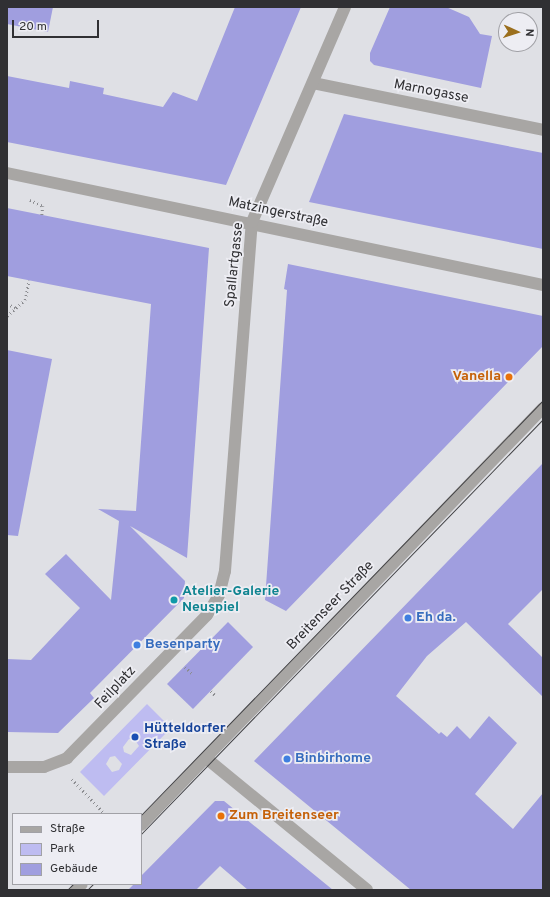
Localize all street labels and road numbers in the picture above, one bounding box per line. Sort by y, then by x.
street label: Marnogasse [392,77,470,107]
street label: Matzingerstraße [227,194,329,232]
street label: Spallartgasse [222,222,248,308]
street label: Breitenseer Straße [284,558,378,654]
street label: Feilplatz [92,663,140,713]

